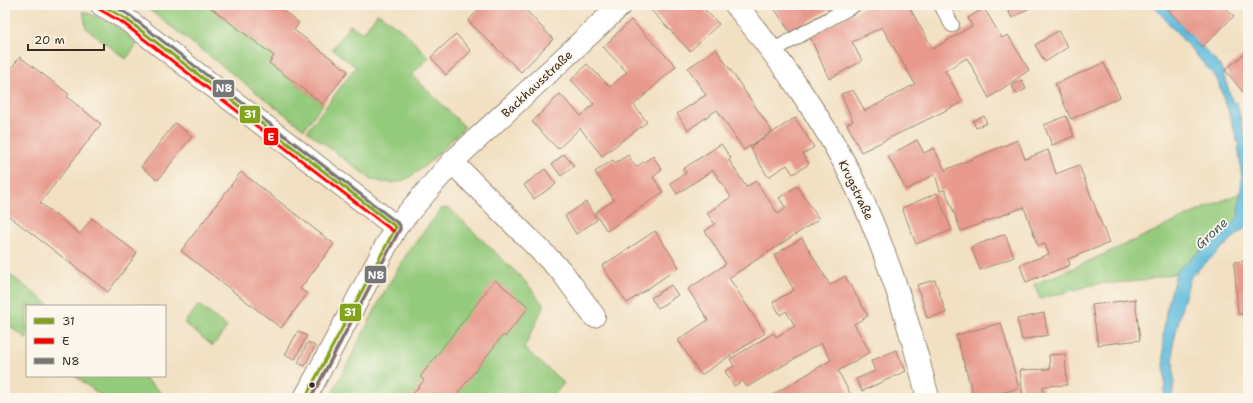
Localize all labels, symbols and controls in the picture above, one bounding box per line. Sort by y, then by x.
scale bar [28,26,104,52]
text: 20 m [34,32,65,48]
street label: Backhausstraße [498,47,576,121]
line badge: N8 [212,79,235,98]
text: N8 [216,81,233,96]
line badge: 31 [239,105,261,124]
text: 31 [244,107,256,122]
line badge: E [263,127,279,146]
text: E [267,130,275,145]
street label: Krugstraße [835,157,877,223]
water label: Grone [1191,214,1231,253]
line badge: N8 [364,265,387,284]
text: N8 [368,268,385,283]
line badge: 31 [339,303,362,322]
legend [26,305,166,377]
text: 31 [344,305,356,320]
text: 31 [62,313,75,329]
text: E [62,333,70,349]
text: N8 [62,353,80,369]
unlabelled marker [307,380,317,390]

